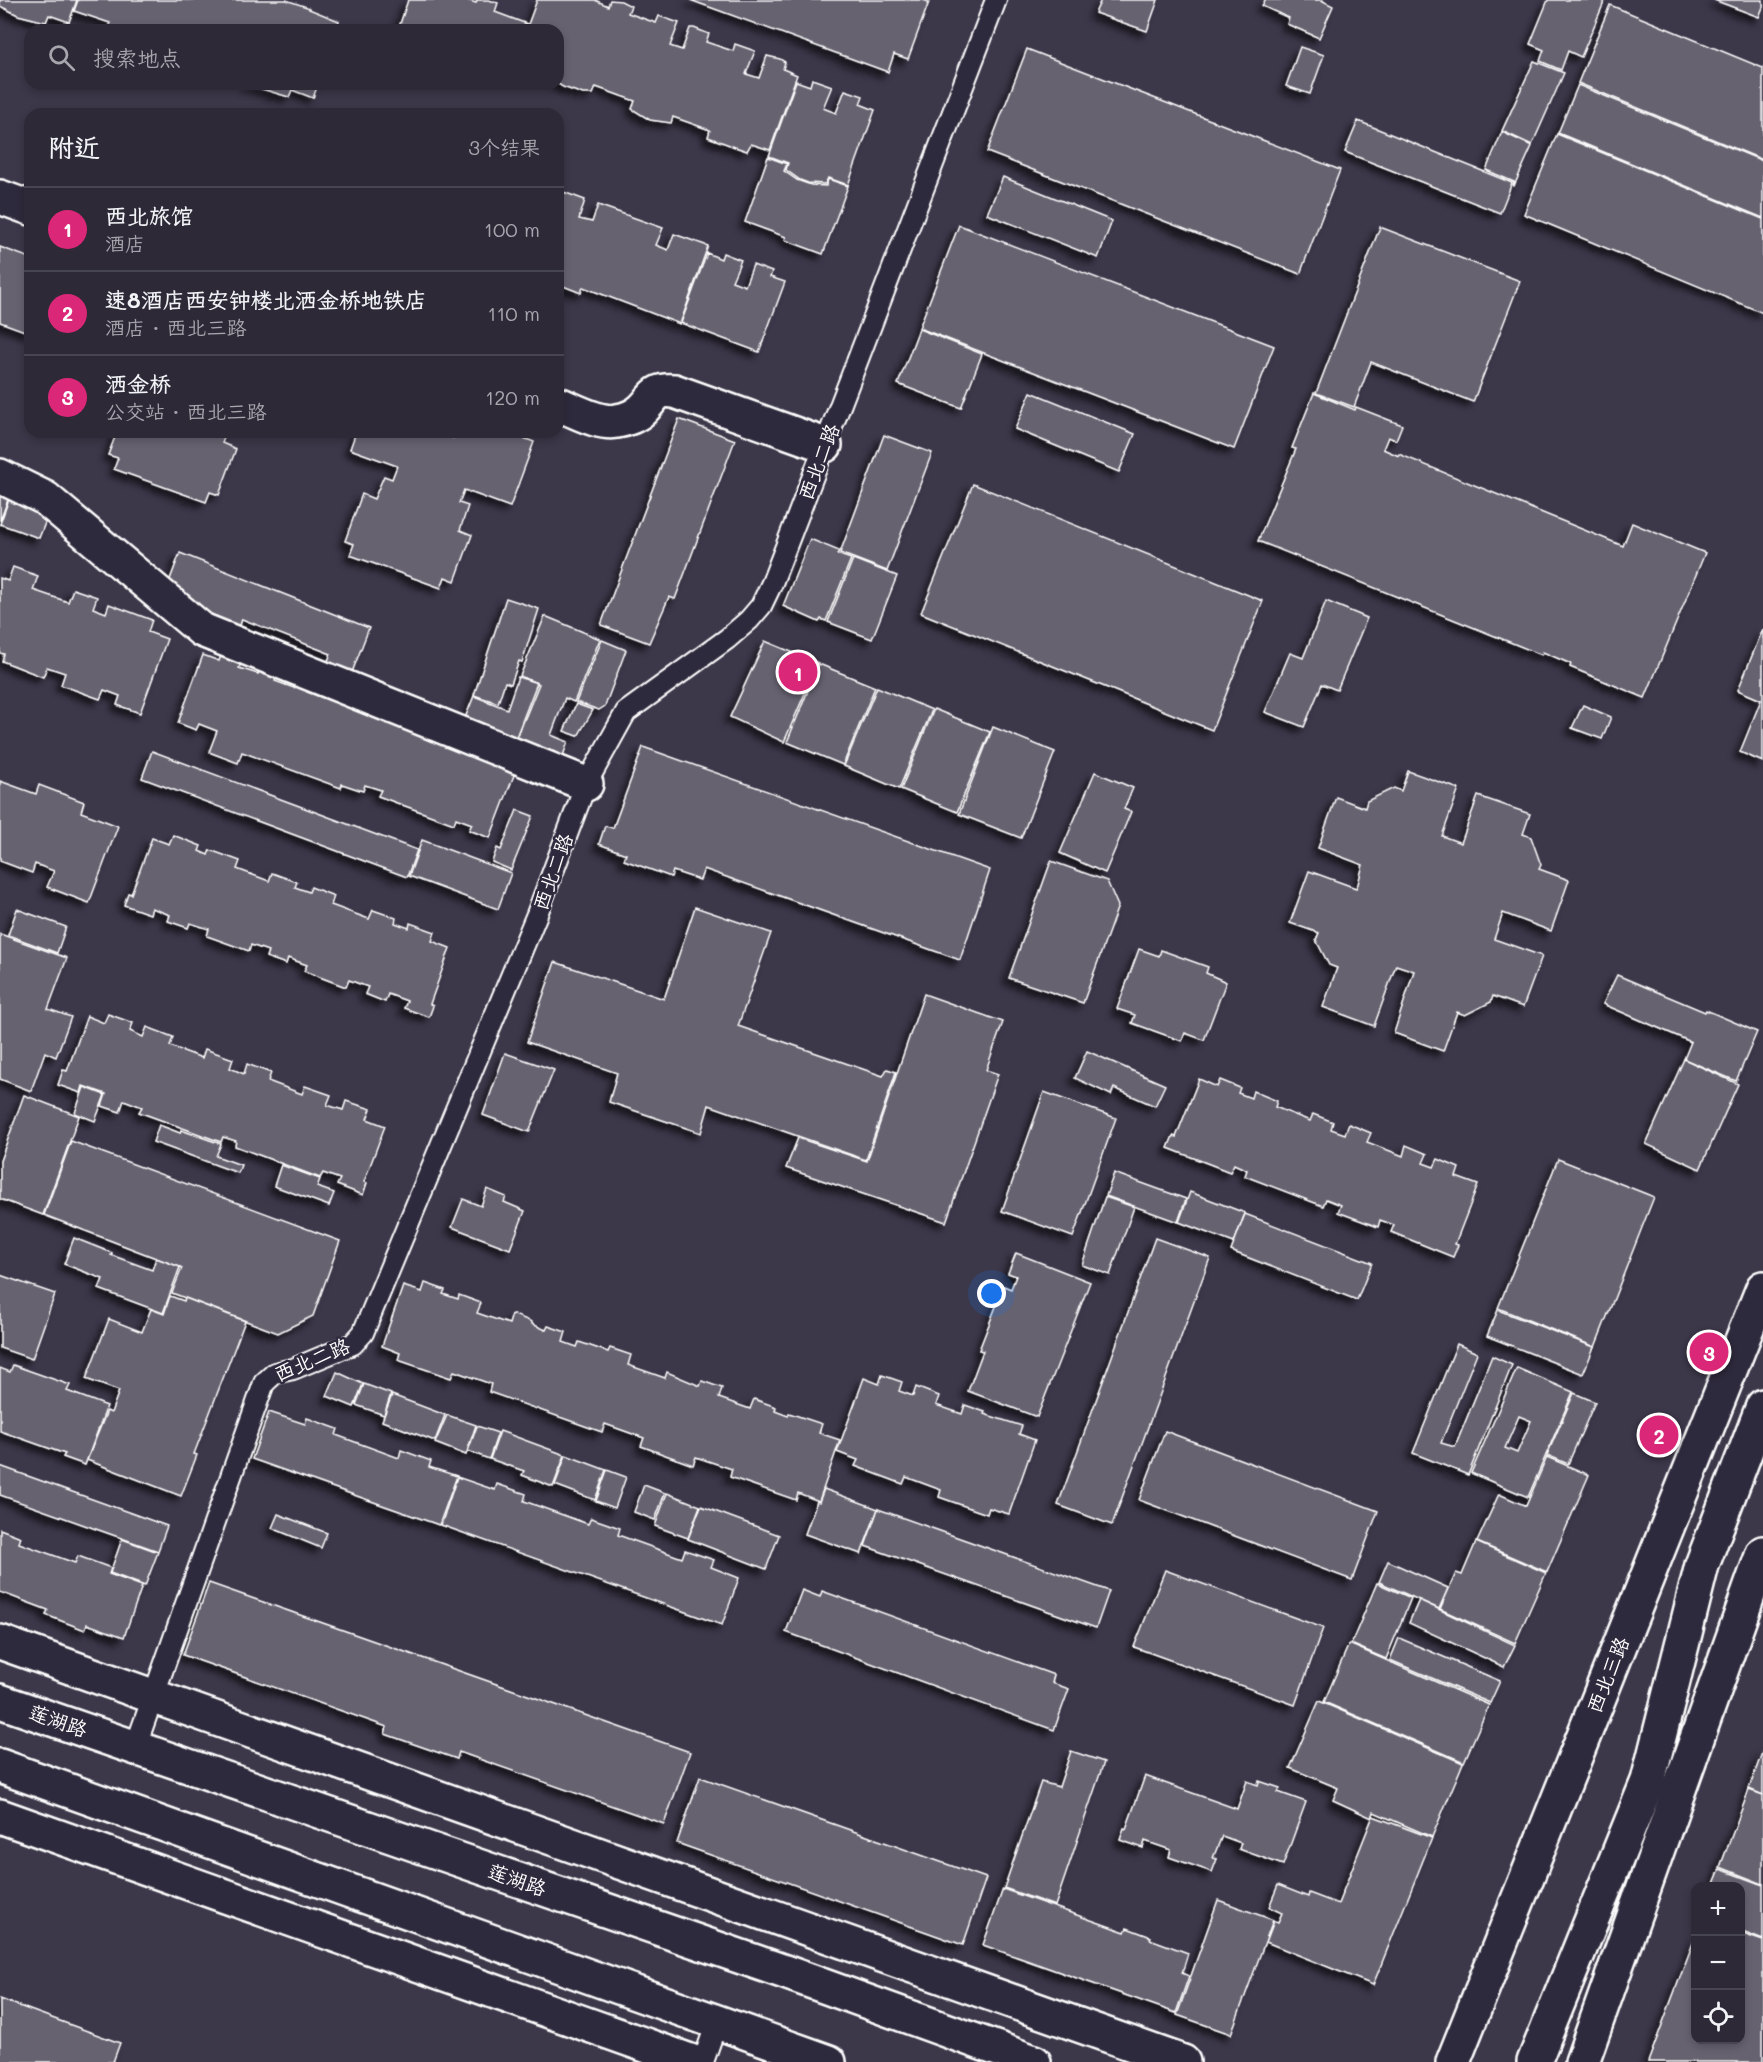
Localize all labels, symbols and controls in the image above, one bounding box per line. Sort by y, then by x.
search box [24,24,564,90]
icon: search [45,41,78,74]
text: 搜索地点 [93,43,181,72]
text: 附近 [48,130,100,164]
text: 3个结果 [468,134,540,160]
text: 西北旅馆 [105,201,193,230]
text: 1 [63,216,72,242]
text: 100 m [484,216,540,242]
text: 酒店 [105,230,145,256]
text: 速8酒店西安钟楼北洒金桥地铁店 [105,285,427,314]
text: 2 [62,300,73,326]
text: 110 m [487,300,540,326]
text: 酒店 · 西北三路 [105,314,247,340]
text: 洒金桥 [105,369,171,398]
text: 3 [62,384,74,410]
text: 120 m [485,384,540,410]
text: 公交站 · 西北三路 [105,398,267,424]
street label: 西北二路 [792,419,845,504]
pin: 1 [778,650,818,694]
street label: 西北二路 [526,829,578,914]
your location [977,1279,1006,1308]
pin: 3 [1690,1330,1728,1374]
street label: 西北二路 [270,1331,354,1387]
pin: 2 [1640,1412,1678,1458]
street label: 西北三路 [1580,1632,1634,1717]
street label: 莲湖路 [26,1698,92,1742]
street label: 莲湖路 [485,1857,551,1901]
map controls [1691,1882,1745,2044]
button: + [1691,1882,1745,1936]
button: − [1691,1936,1745,1990]
button: locate [1691,1990,1745,2044]

